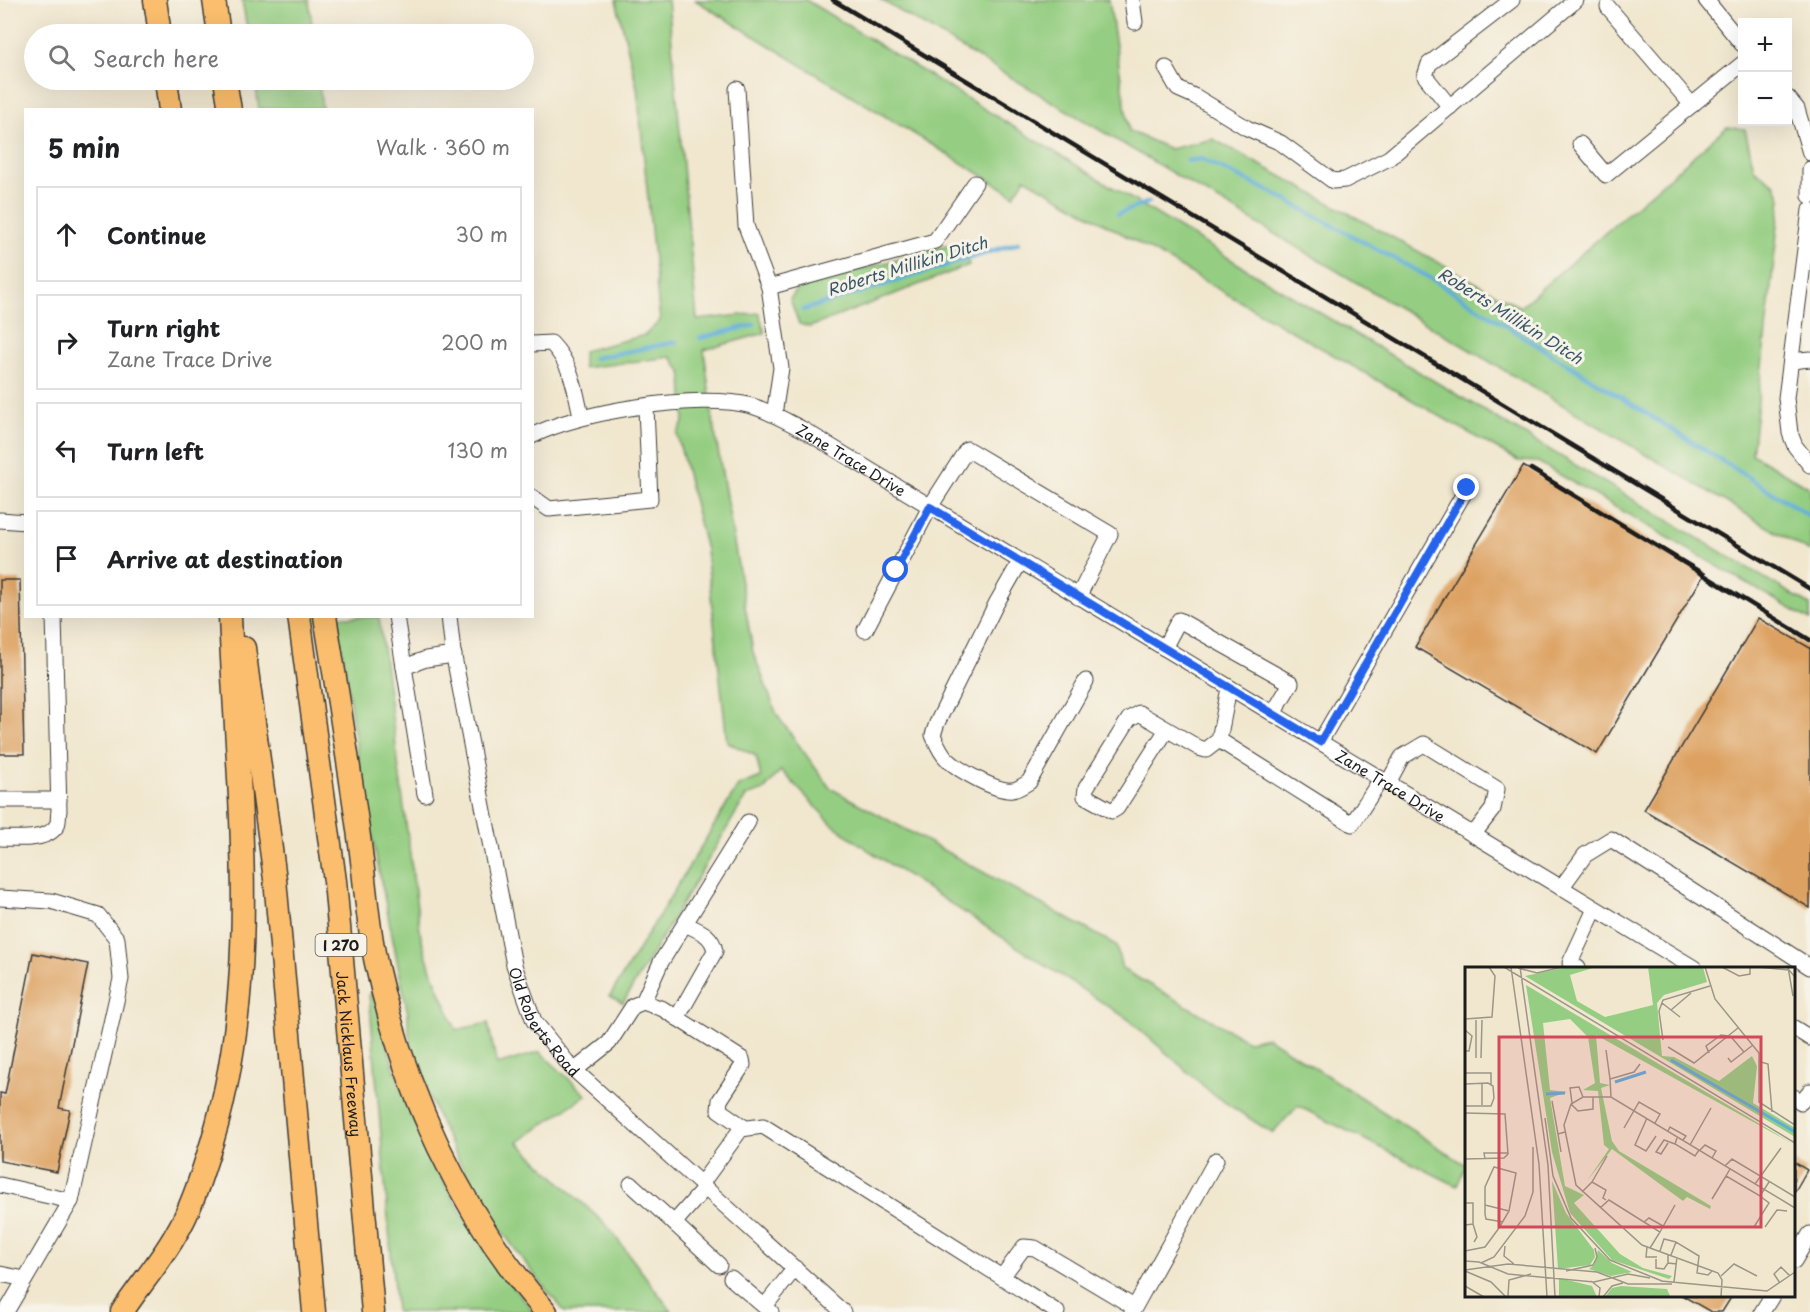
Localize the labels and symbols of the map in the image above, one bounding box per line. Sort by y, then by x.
water label: Roberts Millikin Ditch [824,229,991,301]
water label: Roberts Millikin Ditch [1434,261,1588,370]
street label: Zane Trace Drive [792,417,911,501]
route end [1453,474,1479,500]
route start [882,556,908,582]
street label: Zane Trace Drive [1332,743,1450,827]
road number: I 270 [316,934,366,956]
street label: Old Roberts Road [504,963,585,1082]
inset map [1465,967,1795,1297]
street label: Jack Nicklaus Freeway [331,970,369,1138]

